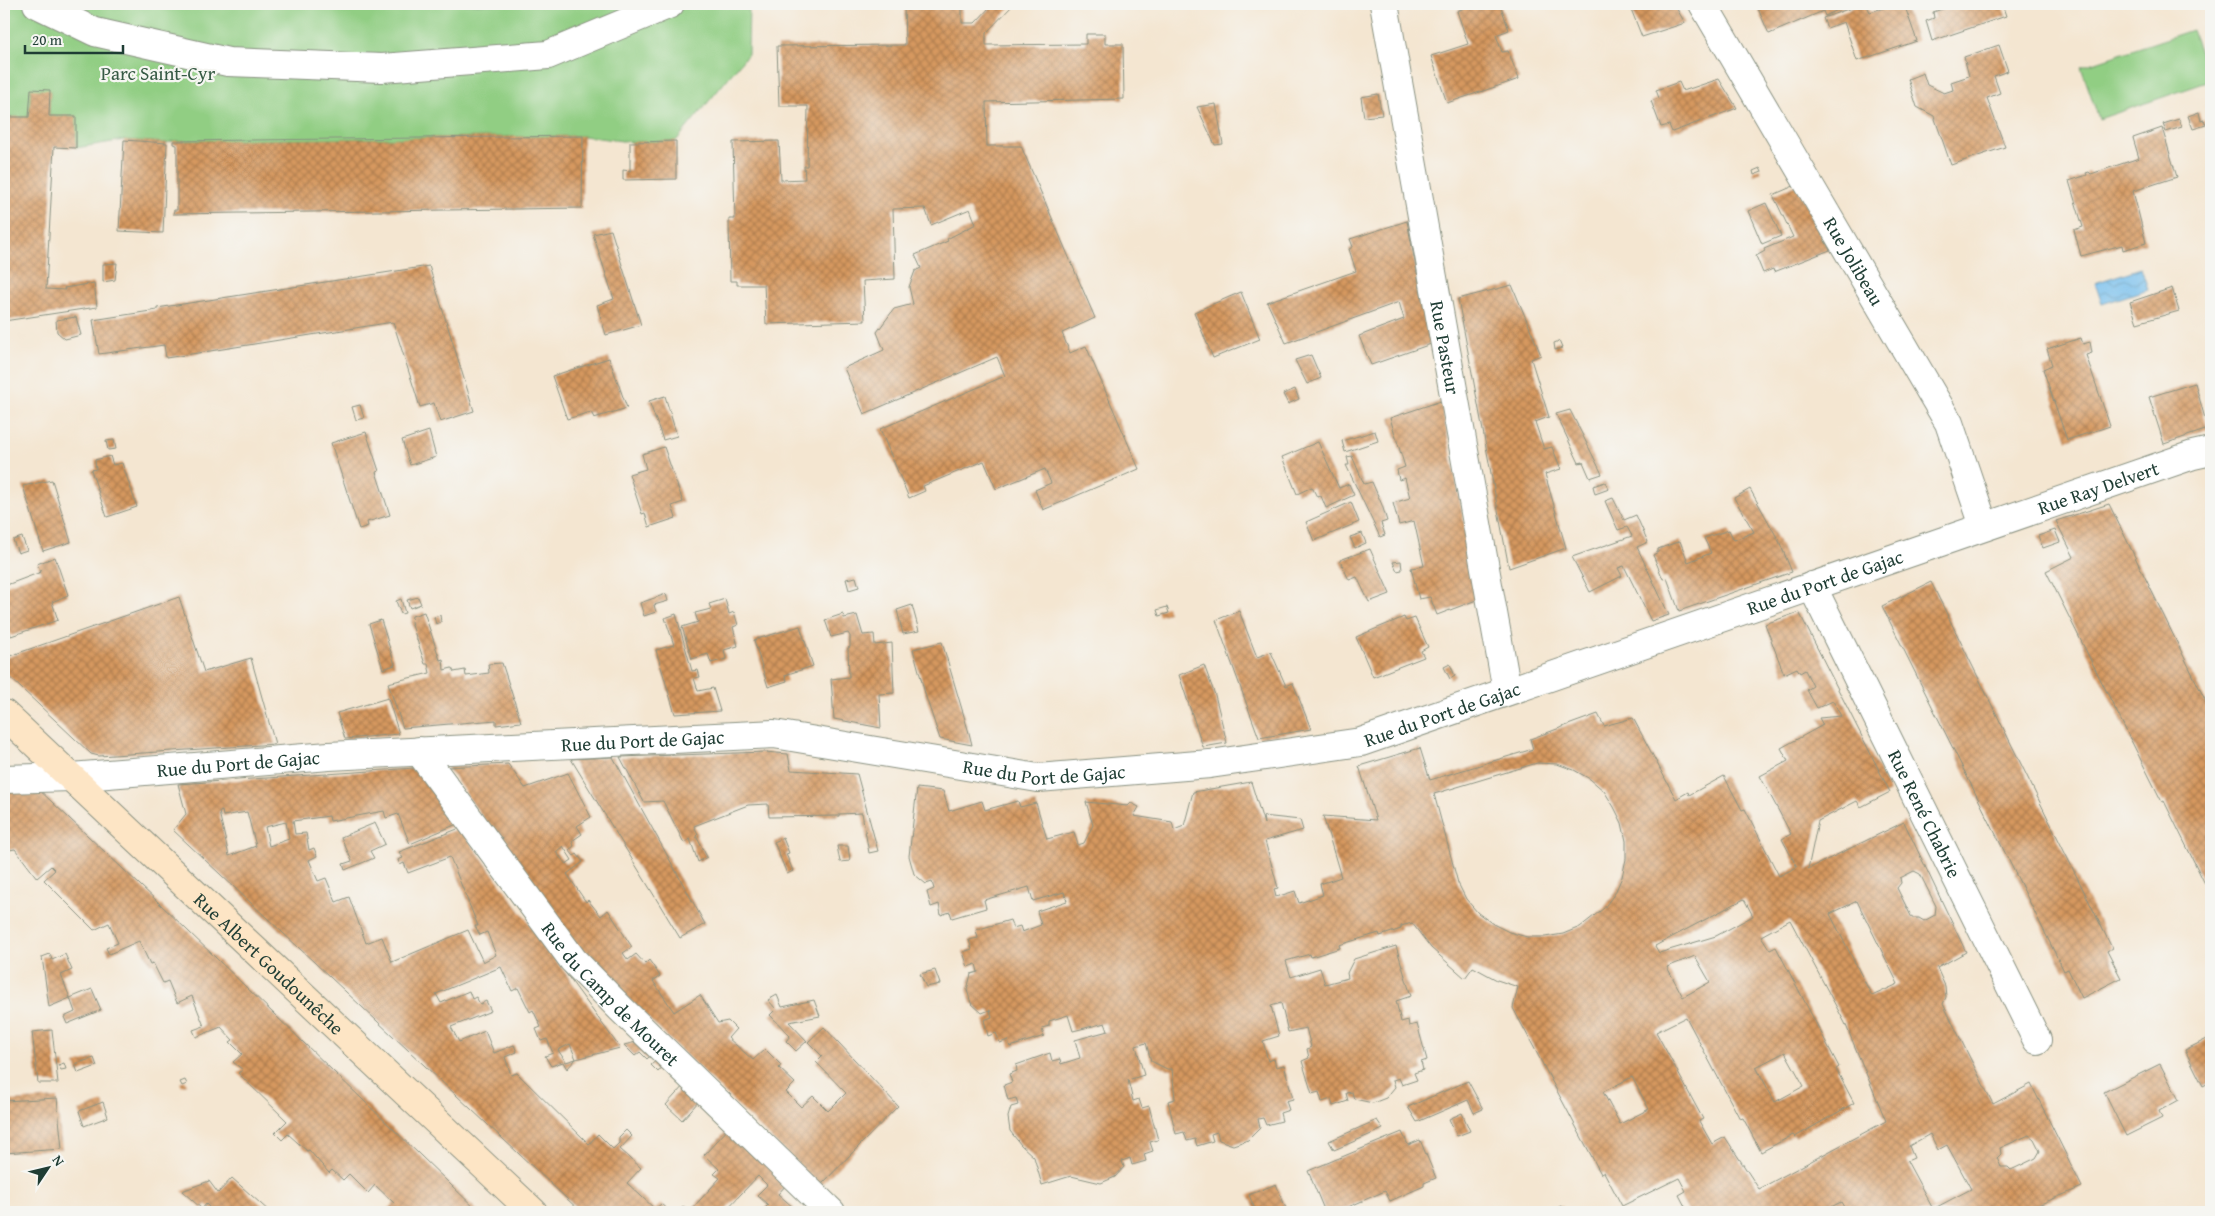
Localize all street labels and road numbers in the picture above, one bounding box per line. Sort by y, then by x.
street label: Rue Jolibeau [1817,211,1891,311]
street label: Rue Pasteur [1423,298,1468,397]
street label: Rue Ray Delvert [2034,454,2163,522]
street label: Rue du Port de Gajac [1743,542,1907,622]
street label: Rue du Port de Gajac [1360,674,1524,754]
street label: Rue du Port de Gajac [560,722,725,759]
street label: Rue du Port de Gajac [156,743,321,784]
street label: Rue René Chabrie [1881,745,1968,883]
street label: Rue du Port de Gajac [961,752,1127,792]
street label: Rue Albert Goudounêche [188,886,351,1041]
street label: Rue du Camp de Mouret [535,916,686,1073]

